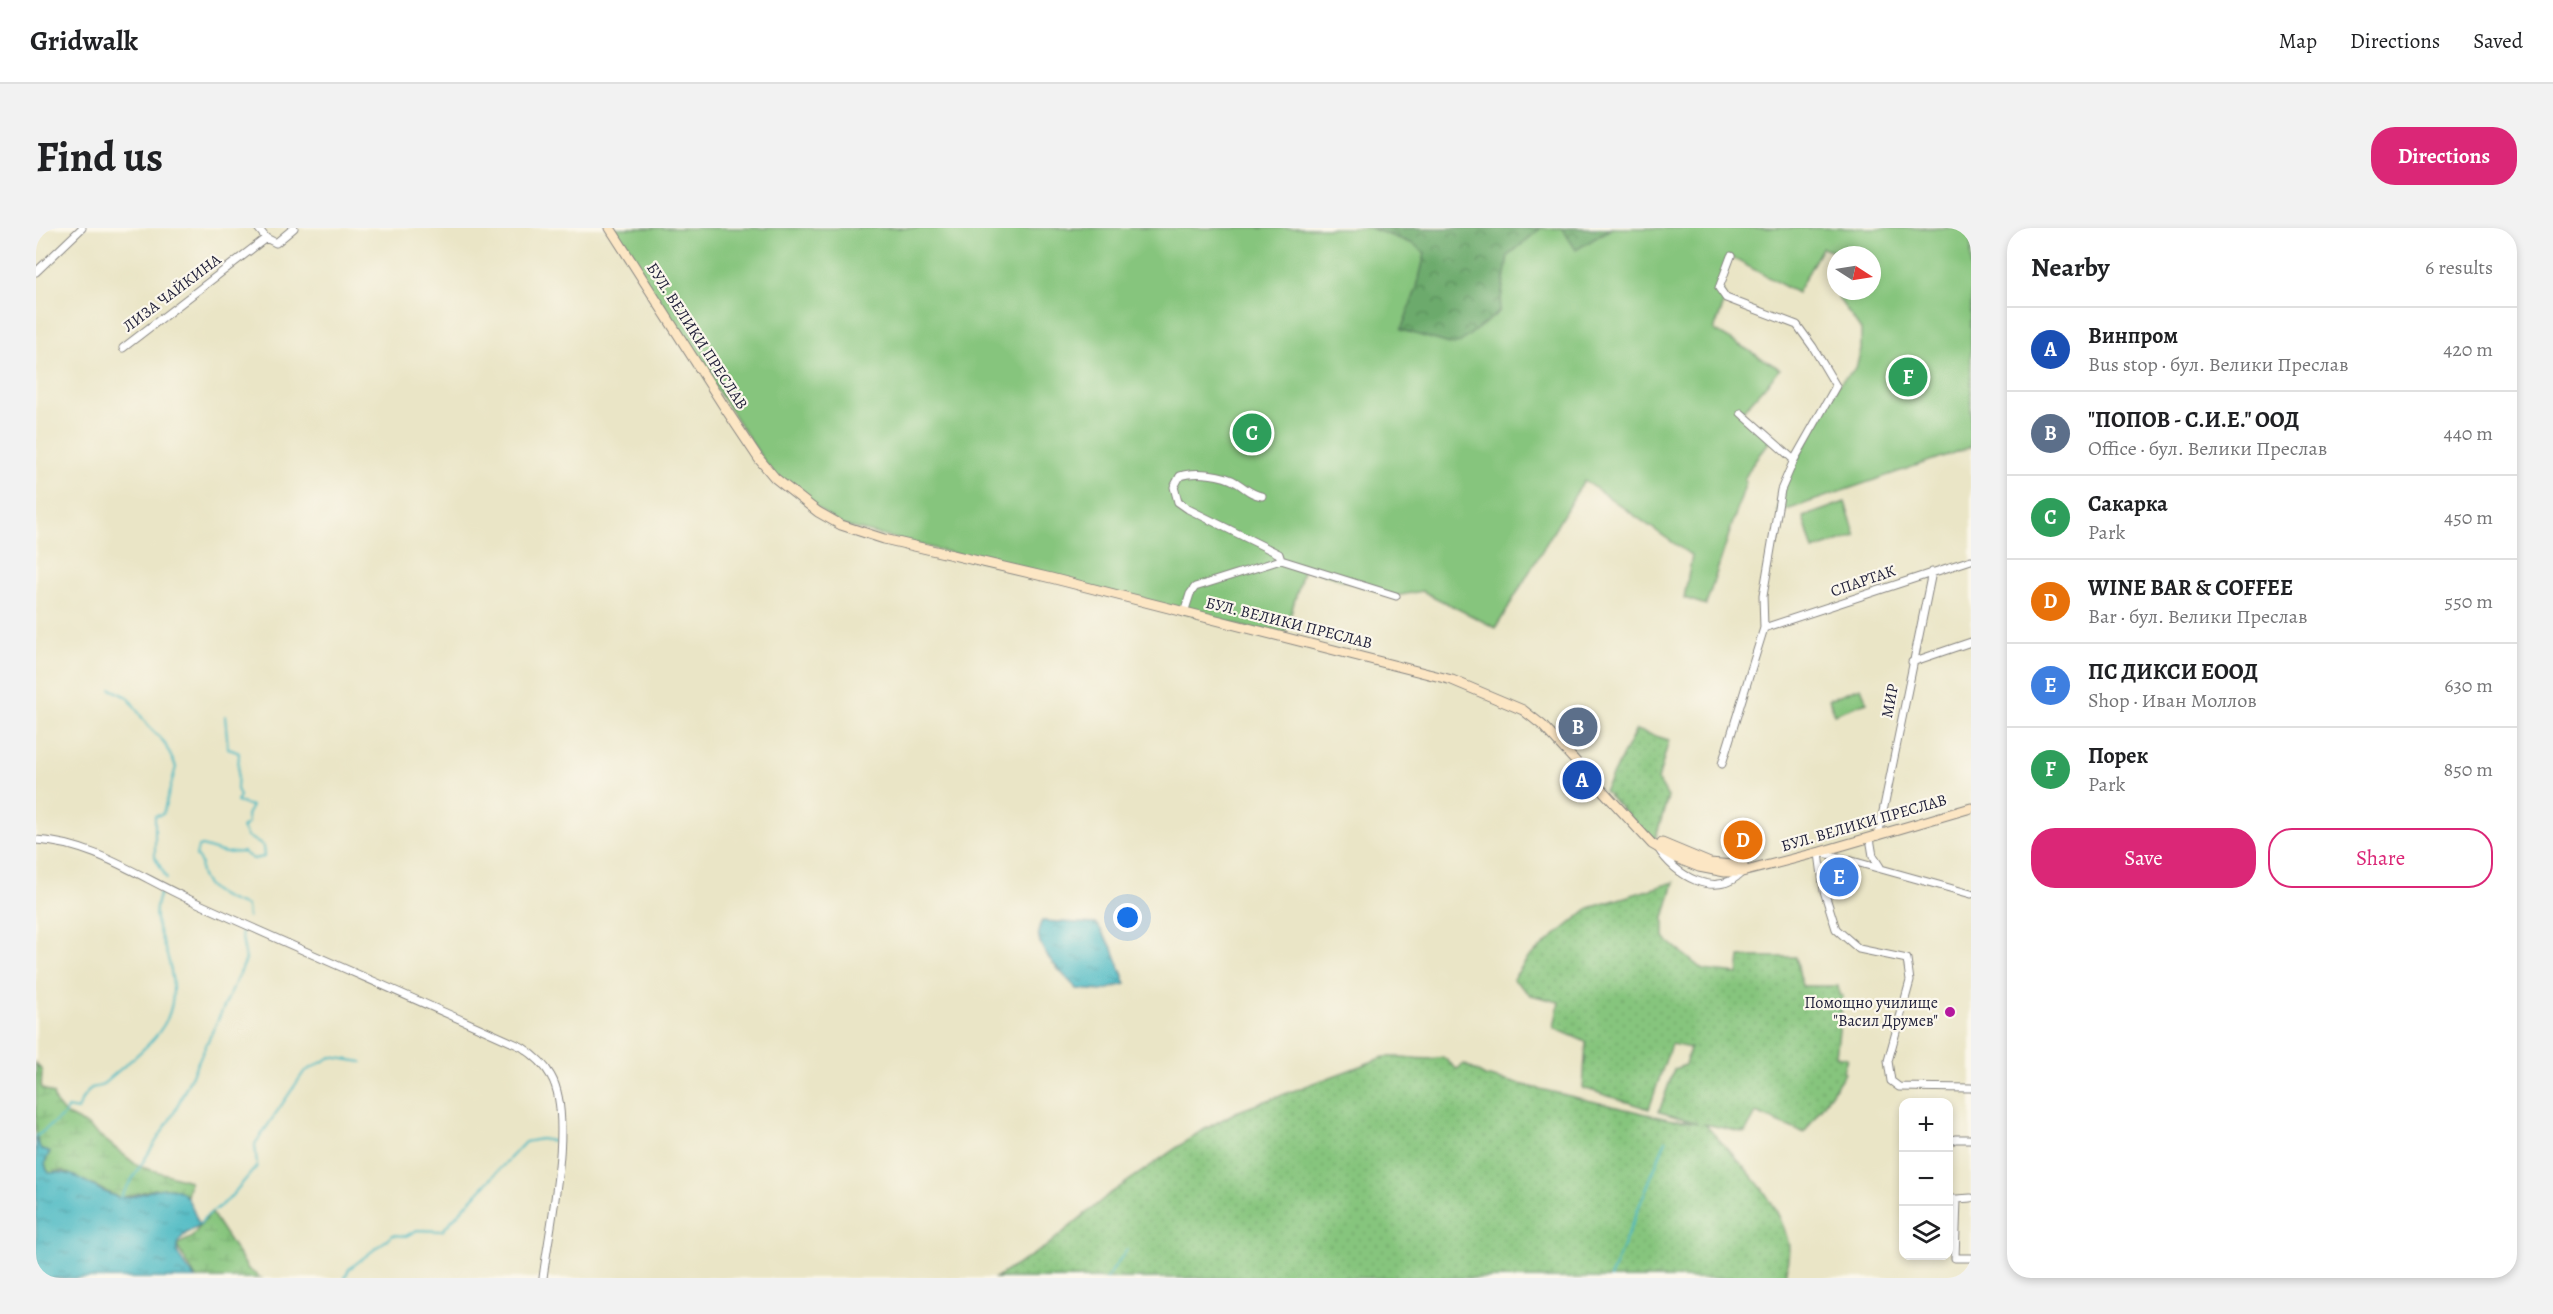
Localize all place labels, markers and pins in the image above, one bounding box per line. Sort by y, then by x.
pin: F [1888,354,1928,400]
pin: C [1232,410,1272,456]
pin: B [1558,704,1598,750]
pin: A [1562,758,1602,802]
pin: D [1724,818,1762,862]
pin: E [1820,854,1858,900]
place label: Помощно училище "Васил Друмев" [1804,992,1938,1032]
marker: Помощно училище "Васил Друмев" [1943,1005,1957,1019]

